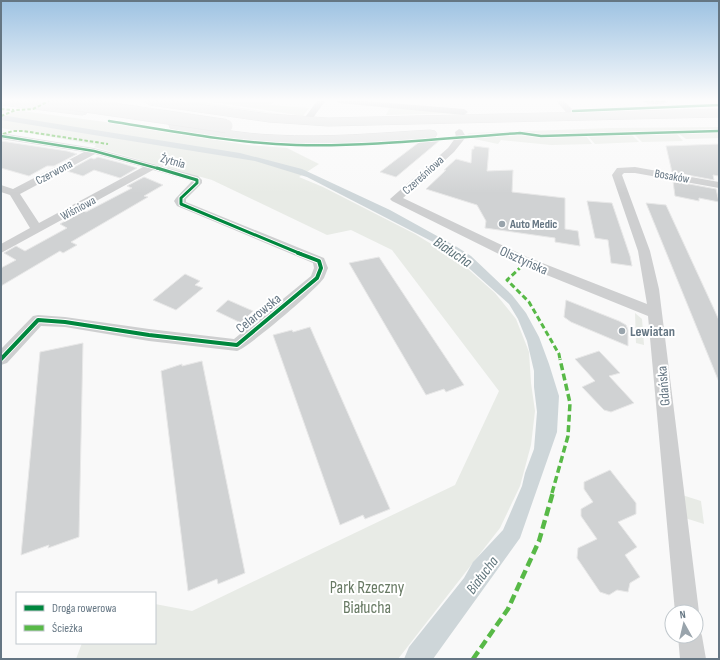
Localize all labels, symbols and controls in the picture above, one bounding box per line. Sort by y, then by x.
street label: Żytnia [159,151,187,172]
street label: Czereśniowa [399,153,447,198]
street label: Czerwona [33,156,76,188]
street label: Bosaków [653,166,691,187]
street label: Wiśniowa [58,193,99,224]
place label: Auto Medic [509,217,557,232]
marker: Auto Medic [497,219,507,229]
water label: Białucha [430,233,476,272]
street label: Olsztyńska [497,242,550,279]
street label: Celarowska [232,290,284,337]
place label: Lewiatan [630,323,675,340]
marker: Lewiatan [617,326,627,336]
street label: Gdańska [653,365,674,407]
water label: Białucha [462,553,503,598]
park label: Park Rzeczny Białucha [330,578,405,618]
legend [16,592,156,644]
text: Droga rowerowa [52,601,117,616]
north arrow [664,604,704,644]
text: N [679,608,687,621]
text: Ścieżka [52,621,83,636]

